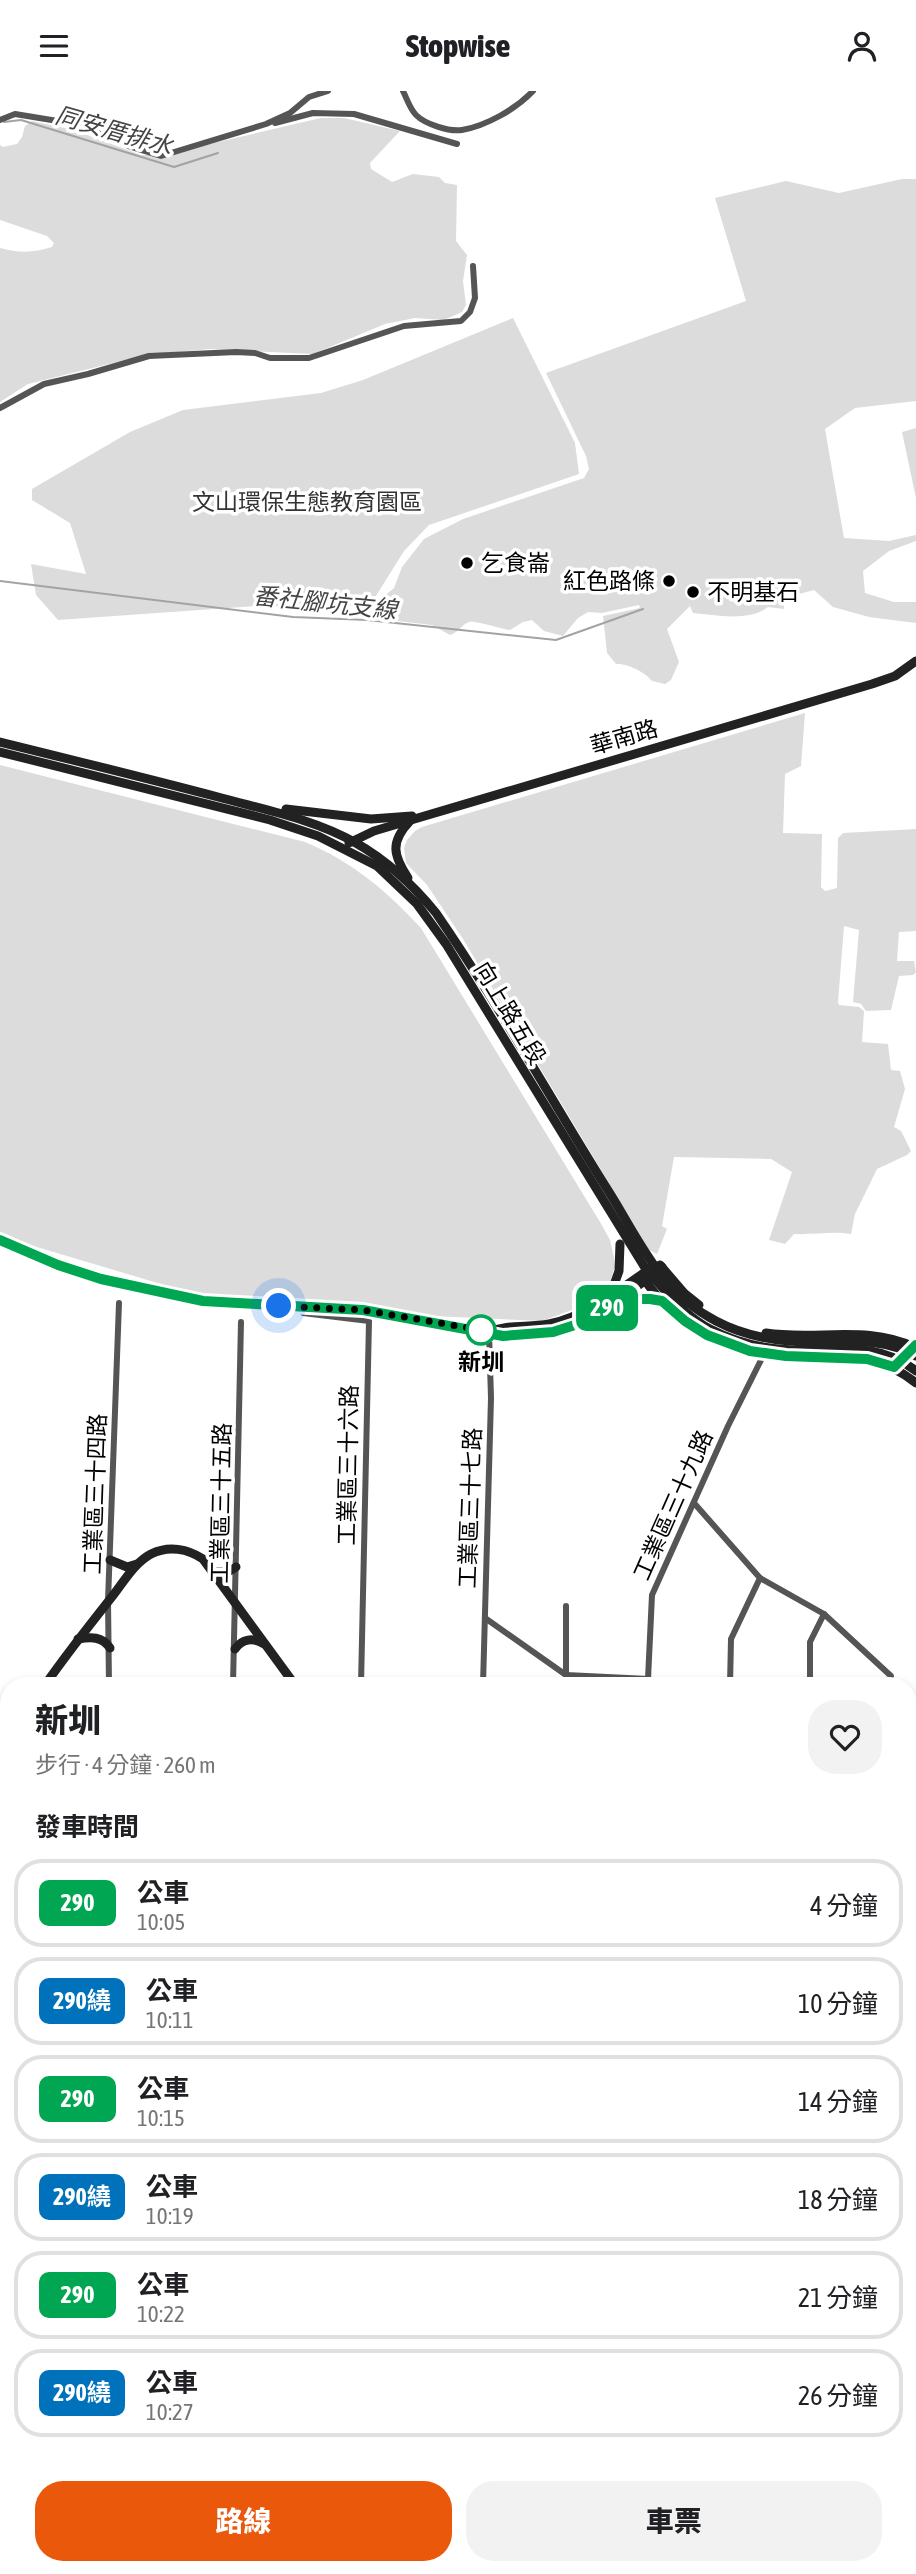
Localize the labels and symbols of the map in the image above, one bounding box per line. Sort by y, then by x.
water label: 同安厝排水 [53,101,176,160]
park label: 文山環保生態教育園區 [192,489,422,515]
place label: 乞食崙 [481,550,550,576]
marker: 乞食崙 [459,555,475,571]
place label: 紅色路條 [563,568,655,594]
marker: 紅色路條 [661,573,677,589]
place label: 不明基石 [707,579,799,605]
water label: 番社腳坑支線 [252,582,401,624]
marker: 不明基石 [685,584,701,600]
street label: 華南路 [587,715,661,759]
street label: 向上路五段 [469,957,551,1069]
line badge: 290 [567,1285,647,1331]
your location [261,1288,296,1323]
marker: 新圳 [466,1315,496,1345]
place label: 新圳 [458,1349,504,1375]
street label: 工業區三十六路 [334,1384,362,1546]
street label: 工業區三十四路 [79,1413,111,1575]
street label: 工業區三十五路 [207,1422,235,1584]
street label: 工業區三十九路 [628,1426,718,1584]
street label: 工業區三十七路 [454,1427,486,1589]

